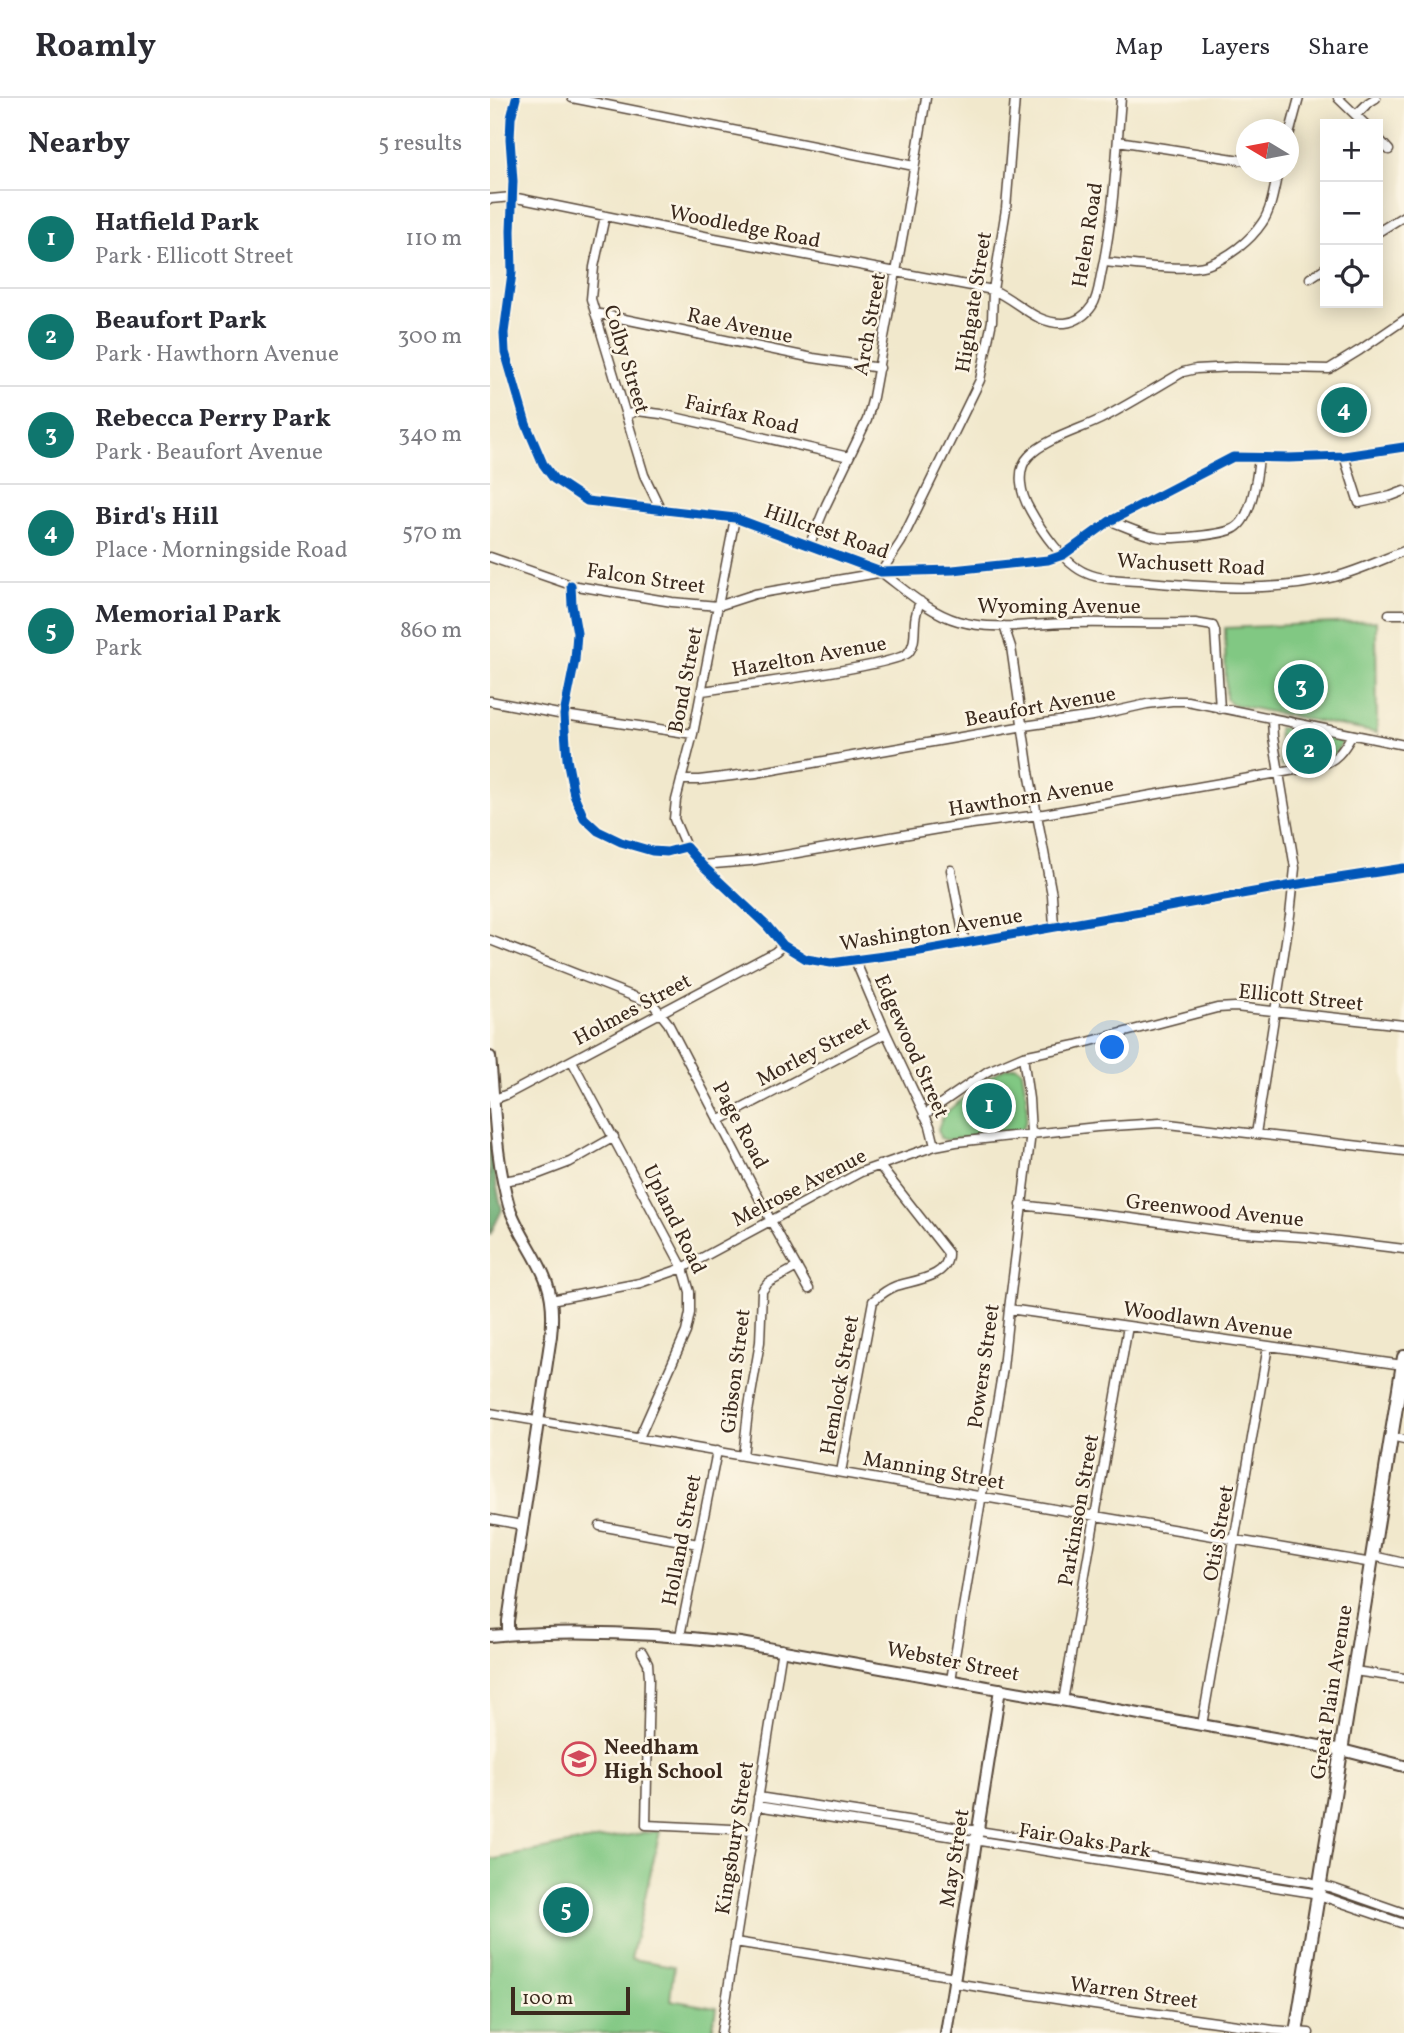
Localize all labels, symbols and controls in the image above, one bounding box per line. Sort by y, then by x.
text: Roamly [35,25,156,71]
text: Map [1115,31,1163,65]
text: Layers [1201,31,1270,65]
text: Share [1308,31,1369,65]
north arrow [1236,119,1299,182]
map controls [1320,119,1383,308]
button: + [1320,119,1383,182]
text: Nearby [28,123,130,165]
text: 5 results [378,128,462,160]
street label: Helen Road [1066,181,1111,290]
button: − [1320,182,1383,245]
street label: Woodledge Road [666,199,823,256]
text: Hatfield Park [95,205,259,241]
text: 1 [46,223,56,255]
text: 110 m [405,223,462,255]
street label: Highgate Street [949,230,1000,375]
text: Park · Ellicott Street [95,241,294,273]
button: locate [1320,245,1383,308]
street label: Arch Street [847,270,894,378]
street label: Rae Avenue [684,301,795,352]
street label: Colby Street [595,302,656,417]
text: Beaufort Park [95,303,267,339]
text: 2 [45,321,57,353]
text: 300 m [398,321,462,353]
text: Park · Hawthorn Avenue [95,339,339,371]
pin: 4 [1321,384,1367,436]
street label: Fairfax Road [682,388,802,443]
text: Rebecca Perry Park [95,401,331,437]
text: 3 [45,419,57,451]
text: 340 m [398,419,462,451]
text: Park · Beaufort Avenue [95,437,323,469]
street label: Hillcrest Road [760,497,893,567]
text: Bird's Hill [95,499,219,535]
text: 4 [44,517,58,549]
text: 570 m [402,517,462,549]
text: Place · Morningside Road [95,535,348,567]
street label: Wachusett Road [1116,547,1266,584]
street label: Falcon Street [584,557,707,602]
street label: Wyoming Avenue [977,593,1141,622]
text: Memorial Park [95,597,281,633]
text: 5 [45,615,57,647]
text: 860 m [400,615,462,647]
street label: Bond Street [662,625,711,736]
street label: Hazelton Avenue [730,630,889,685]
text: Park [95,633,142,665]
pin: 3 [1278,661,1324,713]
street label: Beaufort Avenue [963,680,1118,735]
pin: 2 [1286,725,1332,777]
street label: Hawthorn Avenue [946,770,1116,825]
street label: Washington Avenue [838,902,1025,959]
street label: Holmes Street [569,967,697,1054]
street label: Edgewood Street [866,970,955,1123]
street label: Ellicott Street [1237,977,1365,1019]
street label: Morley Street [752,1010,876,1094]
your location [1095,1030,1129,1064]
street label: Page Road [705,1077,775,1174]
pin: 1 [966,1080,1012,1132]
street label: Melrose Avenue [728,1142,872,1235]
street label: Upland Road [635,1160,713,1279]
street label: Greenwood Avenue [1124,1188,1305,1235]
street label: Woodlawn Avenue [1121,1295,1295,1348]
street label: Powers Street [961,1302,1008,1431]
street label: Gibson Street [714,1307,759,1435]
street label: Hemlock Street [814,1313,867,1457]
street label: Parkinson Street [1052,1432,1107,1588]
street label: Manning Street [860,1445,1007,1498]
street label: Holland Street [656,1472,709,1609]
street label: Otis Street [1197,1483,1242,1584]
street label: Great Plain Avenue [1304,1603,1361,1782]
street label: Webster Street [884,1635,1022,1690]
place label: Needham High School [604,1734,723,1787]
school or university icon: Needham High School [560,1740,598,1778]
street label: Kingsbury Street [709,1759,762,1917]
street label: May Street [933,1807,978,1910]
street label: Fair Oaks Park [1016,1817,1154,1866]
pin: 5 [543,1884,589,1936]
street label: Warren Street [1068,1970,1200,2017]
scale bar [511,1984,630,2016]
text: 100 m [522,1986,573,2012]

